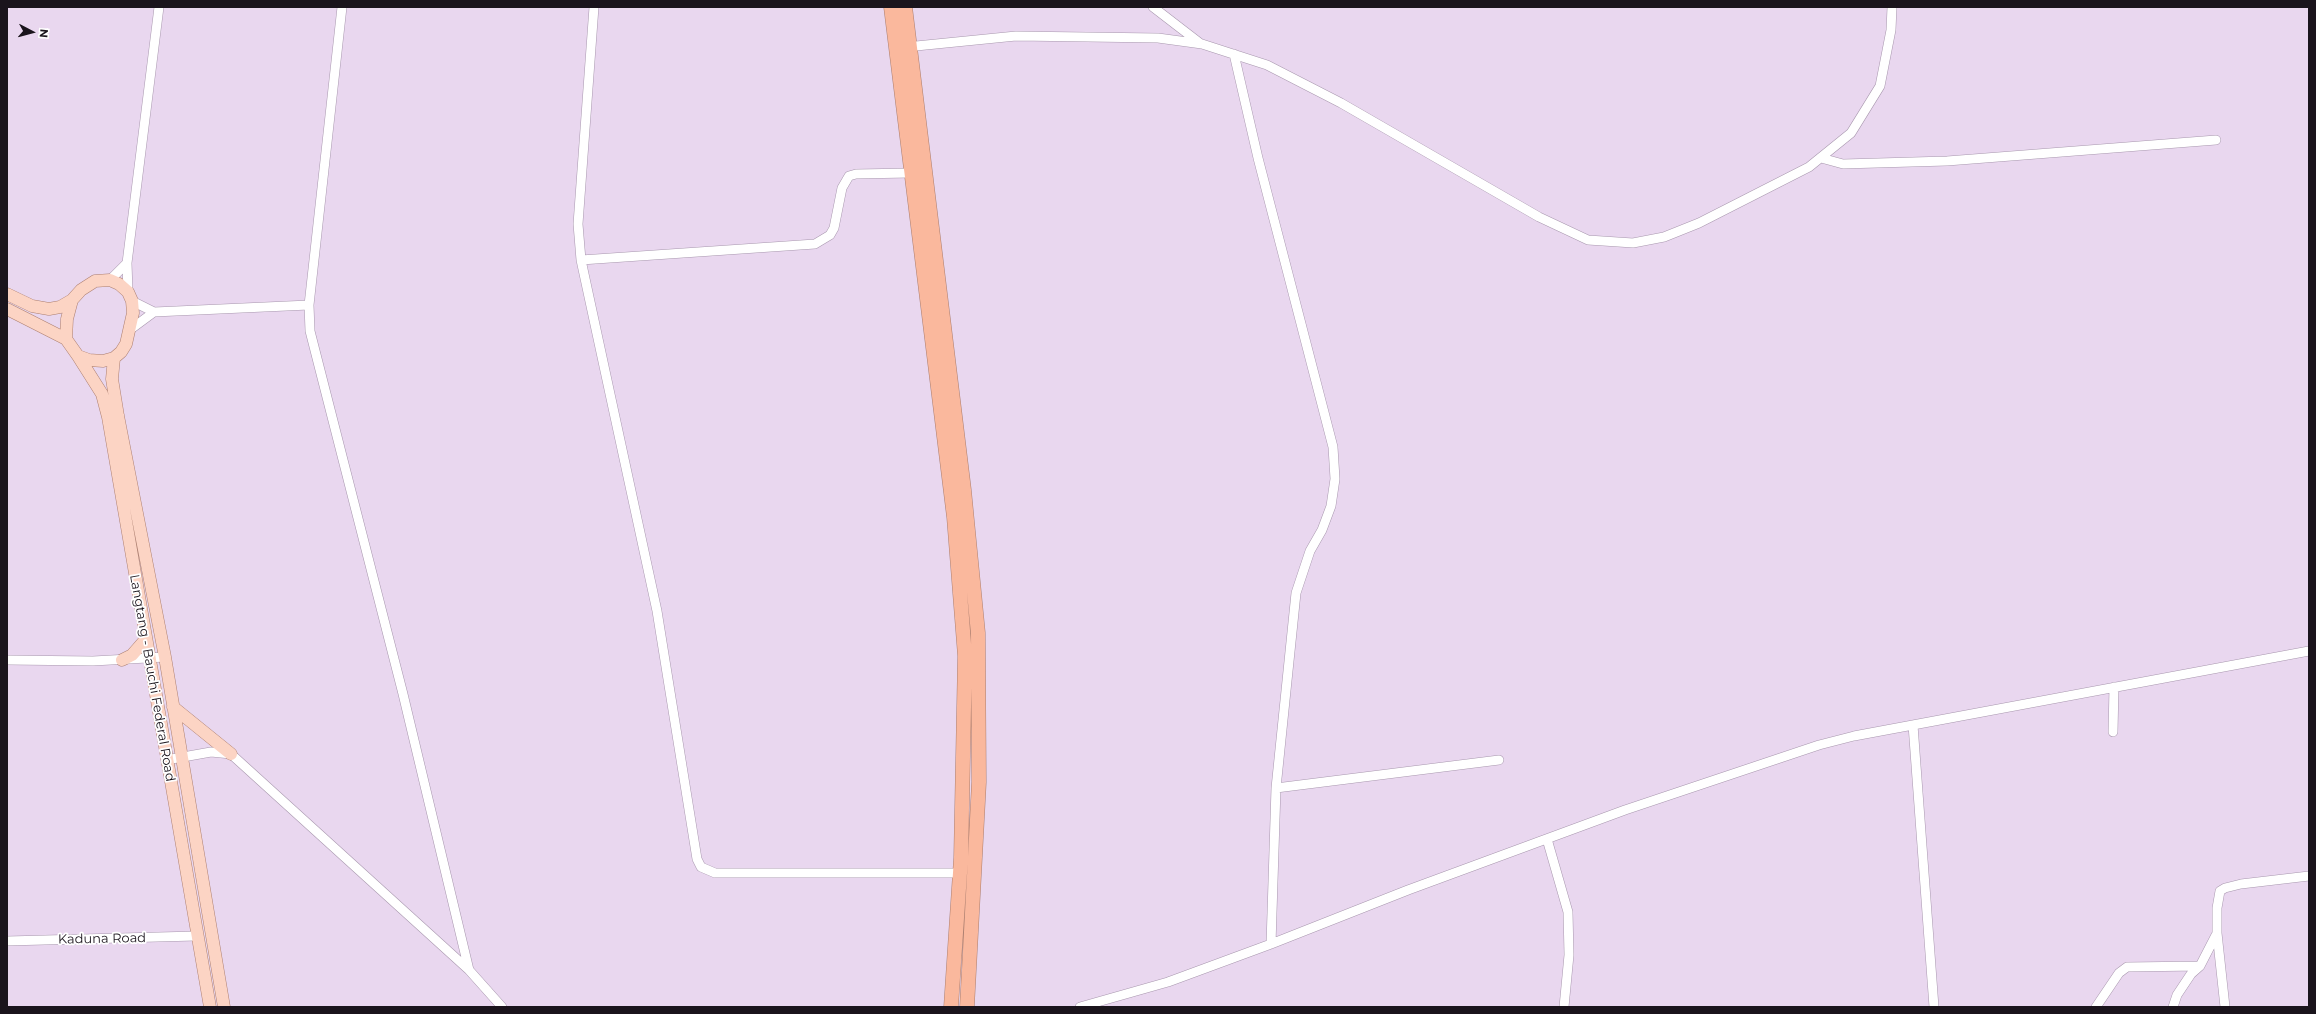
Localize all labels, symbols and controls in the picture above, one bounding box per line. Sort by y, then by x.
north arrow [12,12,52,52]
text: N [37,28,51,38]
street label: Langtang - Bauchi Federal Road [126,573,178,783]
street label: Kaduna Road [58,930,146,948]

